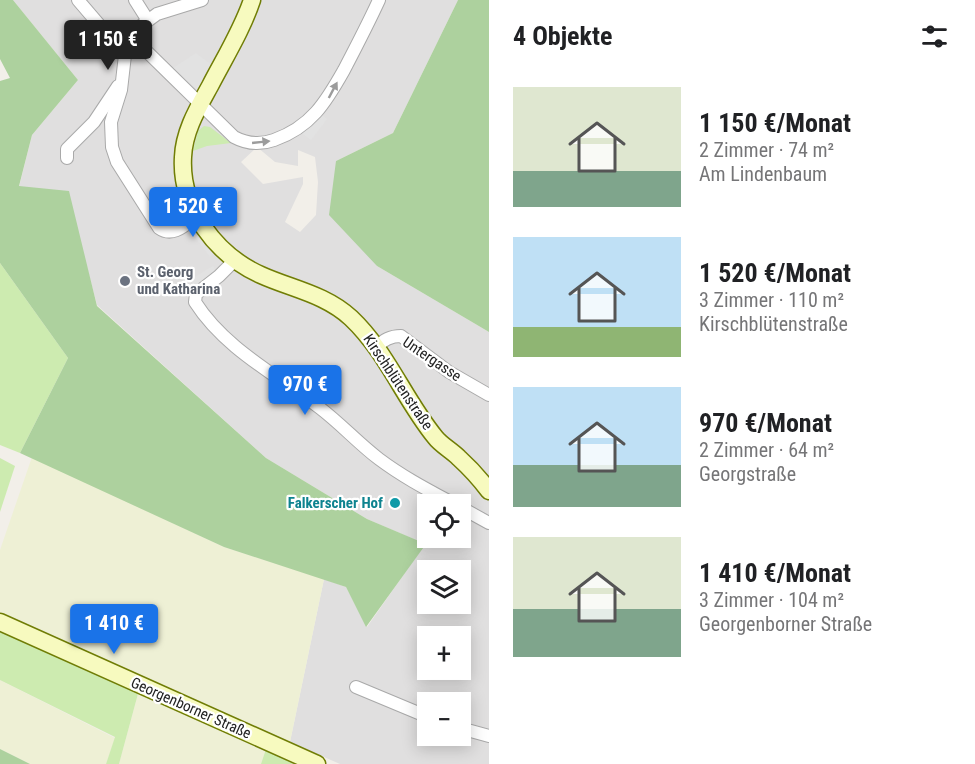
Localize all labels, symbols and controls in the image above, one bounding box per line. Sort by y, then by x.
pin: 1 150 € [53,20,163,71]
icon: filters [918,20,951,53]
text: 4 Objekte [513,21,612,51]
text: 1 150 € [78,27,138,51]
one-way arrow [328,81,338,98]
text: 1 150 €/Monat [699,108,851,138]
icon: home [561,111,633,183]
one-way arrow [252,137,271,147]
text: 2 Zimmer · 74 m² [699,138,834,162]
text: Am Lindenbaum [699,162,827,186]
pin: 1 520 € [138,187,248,238]
text: 1 520 € [163,194,223,218]
text: 1 520 €/Monat [699,258,851,288]
icon: home [561,261,633,333]
place label: St. Georg und Katharina [137,263,220,298]
marker: St. Georg und Katharina [118,274,132,288]
text: 3 Zimmer · 110 m² [699,288,844,312]
text: Kirschblütenstraße [699,312,848,336]
street label: Kirschblütenstraße [359,331,437,433]
street label: Untergasse [399,333,465,385]
pin: 970 € [263,365,347,416]
text: 970 € [282,372,328,396]
text: 970 €/Monat [699,408,832,438]
icon: home [561,411,633,483]
text: 2 Zimmer · 64 m² [699,438,834,462]
text: Georgstraße [699,462,796,486]
place label: Falkerscher Hof [288,494,383,512]
map controls [417,494,471,746]
button: locate [417,494,471,548]
marker: Falkerscher Hof [388,496,402,510]
text: 1 410 €/Monat [699,558,851,588]
button: layers [417,560,471,614]
icon: home [561,561,633,633]
text: 3 Zimmer · 104 m² [699,588,844,612]
pin: 1 410 € [59,604,169,655]
text: 1 410 € [84,611,144,635]
text: Georgenborner Straße [699,612,872,636]
button: + [417,626,471,680]
street label: Georgenborner Straße [128,673,254,743]
button: − [417,692,471,746]

